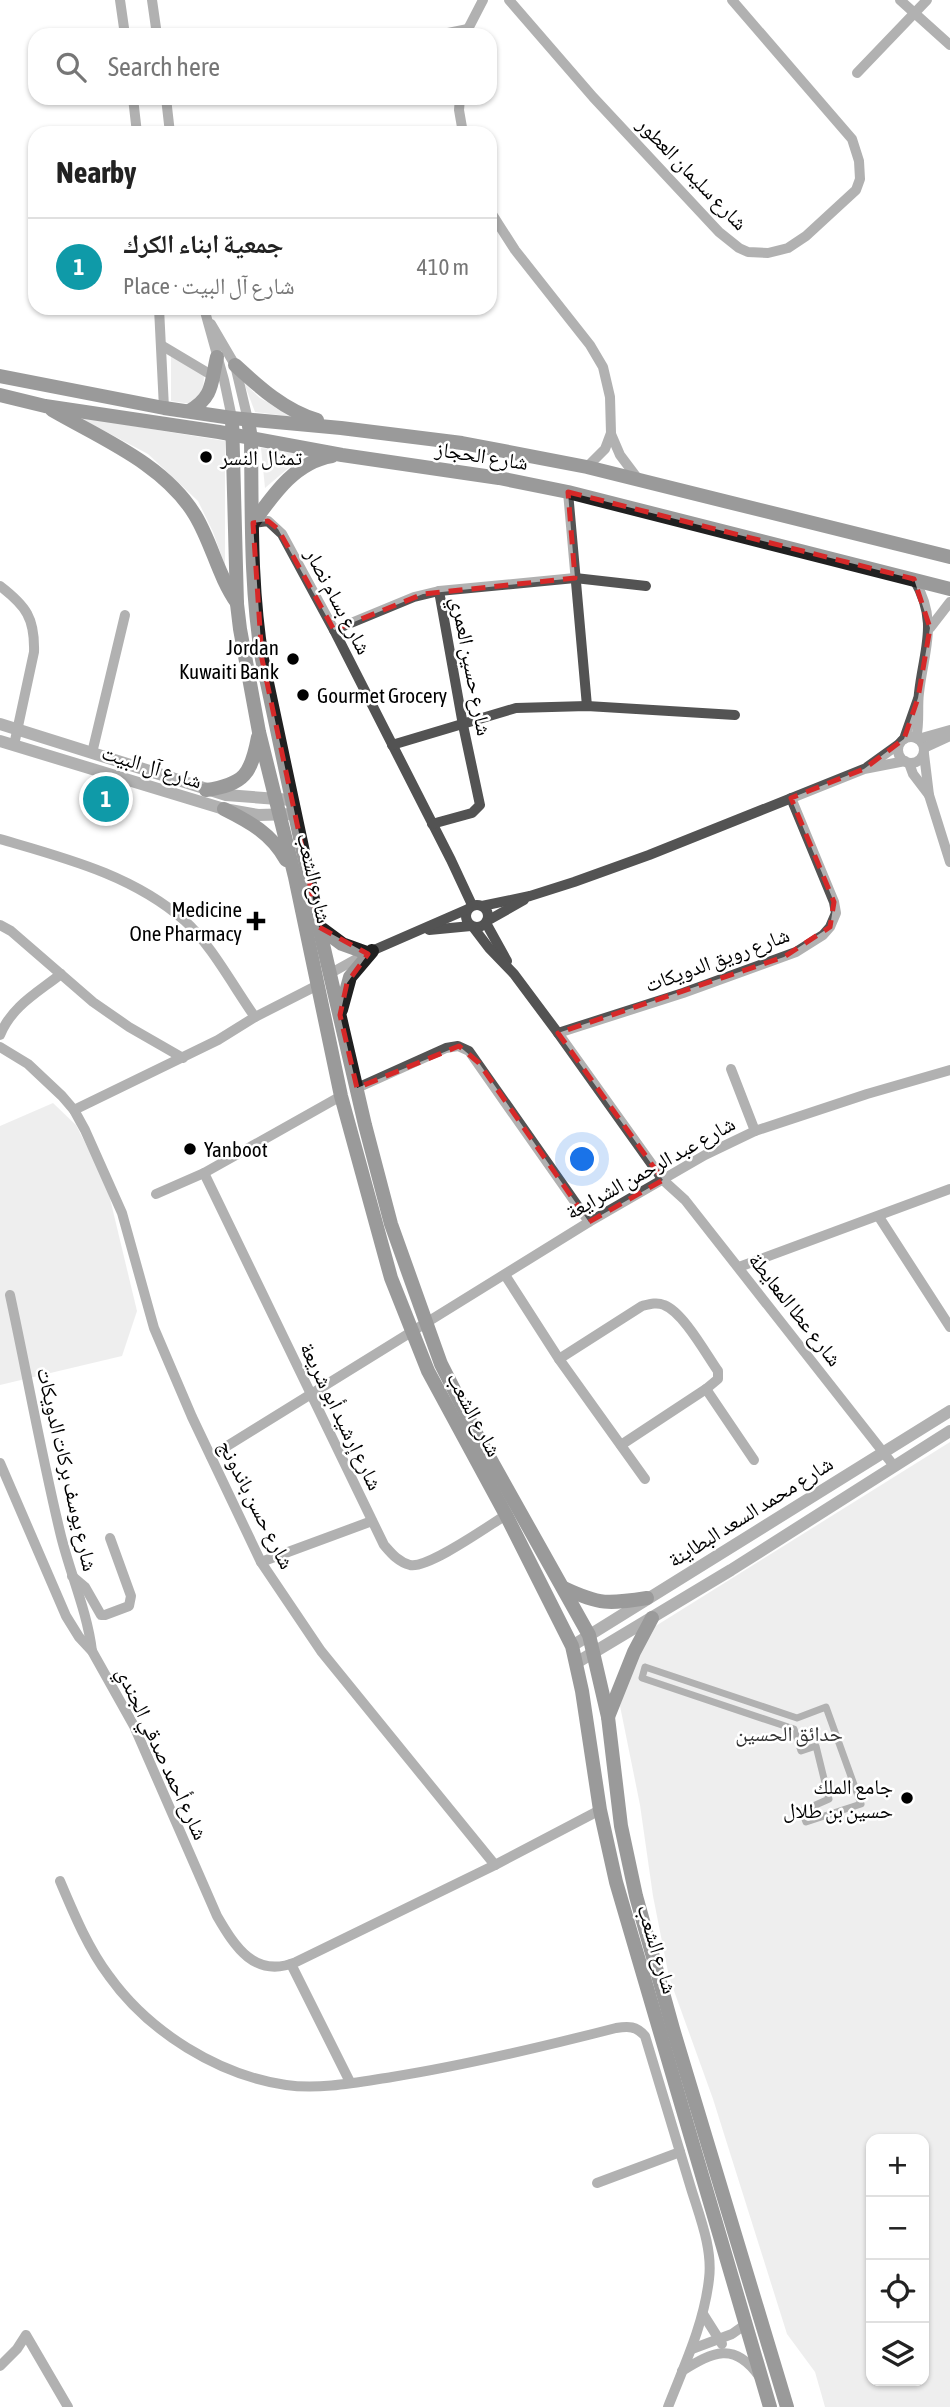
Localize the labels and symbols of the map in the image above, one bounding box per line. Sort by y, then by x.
street label: شارع سليمان العطور [631,111,753,236]
street label: شارع الحجاز [433,436,530,476]
place label: تمثال النسر [219,445,302,470]
marker: تمثال النسر [198,449,214,465]
street label: شارع بسام نصار [298,543,377,659]
street label: شارع حسين العمري [442,594,497,739]
place label: Jordan Kuwaiti Bank [179,635,279,683]
marker: Jordan Kuwaiti Bank [285,651,301,667]
place label: Gourmet Grocery [317,683,448,707]
marker: Gourmet Grocery [295,687,311,703]
street label: شارع آل البيت [98,739,205,795]
pin: 1 [83,773,129,825]
street label: شارع الشعب [291,830,337,926]
place label: Medicine One Pharmacy [129,897,242,945]
marker: Medicine One Pharmacy [248,913,264,929]
street label: شارع رويق الدويكات [642,922,793,998]
street label: شارع عبد الرحمن الشرايعة [561,1111,740,1225]
place label: Yanboot [204,1137,268,1161]
marker: Yanboot [182,1141,198,1157]
your location [565,1142,599,1176]
street label: شارع عطا المعايطة [743,1248,848,1372]
street label: شارع إرشيد أبو شريعة [293,1338,388,1495]
street label: شارع يوسف بركات الدويكات [31,1365,103,1574]
street label: شارع الشعب [441,1368,507,1461]
street label: شارع حسن باندونج [212,1435,300,1573]
street label: شارع محمد السعد البطاينة [663,1451,838,1573]
street label: شارع أحمد صدقي الجندي [108,1663,214,1845]
park label: حدائق الحسين [735,1721,843,1747]
place label: جامع الملك حسين بن طلال [783,1774,893,1824]
marker: جامع الملك حسين بن طلال [899,1790,915,1806]
street label: شارع الشعب [631,1901,683,1997]

